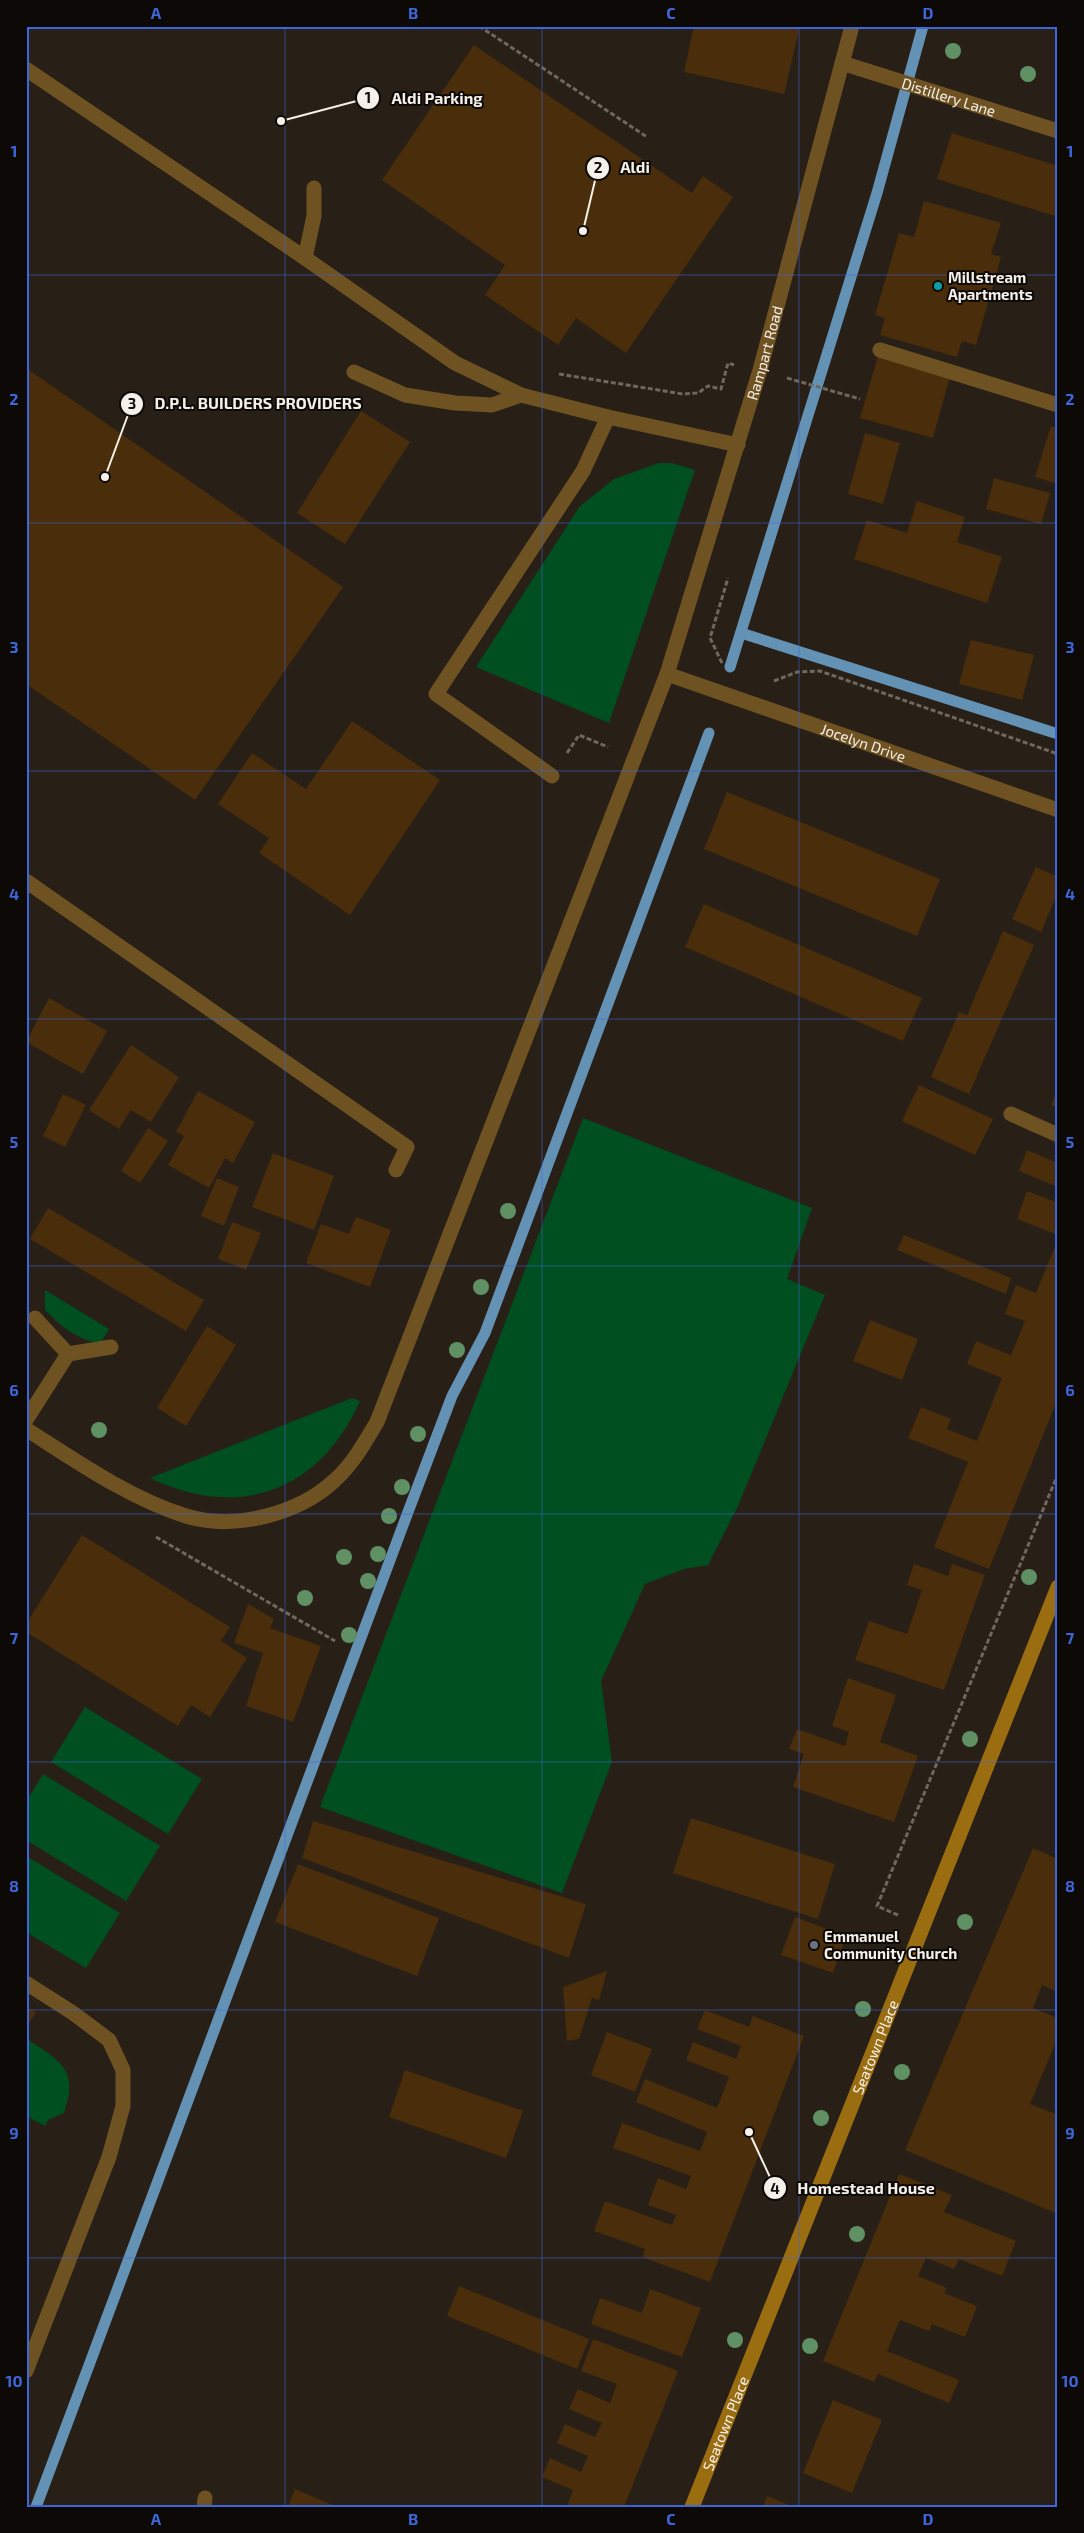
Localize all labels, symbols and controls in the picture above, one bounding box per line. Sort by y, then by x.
text: A [151,3,162,22]
text: B [408,3,418,22]
text: C [666,3,676,22]
text: D [923,3,934,22]
street label: Distillery Lane [900,73,998,120]
callout: Aldi Parking [356,83,492,114]
text: 1 [365,88,371,106]
text: Aldi Parking [391,88,483,107]
text: 1 [11,141,17,160]
text: 1 [1067,141,1073,160]
callout: Aldi [586,152,660,183]
text: Aldi [620,157,650,176]
text: 2 [594,158,603,176]
place label: Millstream Apartments [948,268,1033,303]
marker: Millstream Apartments [932,280,944,292]
street label: Rampart Road [742,304,786,402]
callout: D.P.L. BUILDERS PROVIDERS [119,388,372,419]
text: 2 [9,389,19,408]
text: 2 [1065,389,1075,408]
text: D.P.L. BUILDERS PROVIDERS [154,393,362,412]
text: 3 [128,394,136,412]
text: 3 [9,637,19,656]
text: 3 [1065,637,1075,656]
street label: Jocelyn Drive [819,719,908,765]
text: 4 [9,884,19,903]
text: 4 [1065,884,1075,903]
text: 5 [10,1132,19,1151]
text: 5 [1066,1132,1075,1151]
text: 6 [9,1380,19,1399]
text: 6 [1065,1380,1075,1399]
text: 7 [10,1628,19,1647]
text: 7 [1066,1628,1075,1647]
text: 8 [9,1876,19,1895]
text: 8 [1065,1876,1075,1895]
place label: Emmanuel Community Church [824,1927,957,1963]
marker: Emmanuel Community Church [808,1939,820,1951]
street label: Seatown Place [848,1997,902,2097]
text: 9 [9,2123,19,2142]
text: 9 [1065,2123,1075,2142]
callout: Homestead House [762,2173,945,2204]
text: Homestead House [797,2178,935,2197]
text: 4 [770,2179,780,2197]
text: 10 [5,2371,23,2390]
text: 10 [1061,2371,1079,2390]
street label: Seatown Place [698,2373,752,2473]
text: A [151,2509,162,2528]
text: B [408,2509,418,2528]
text: C [666,2509,676,2528]
text: D [923,2509,934,2528]

